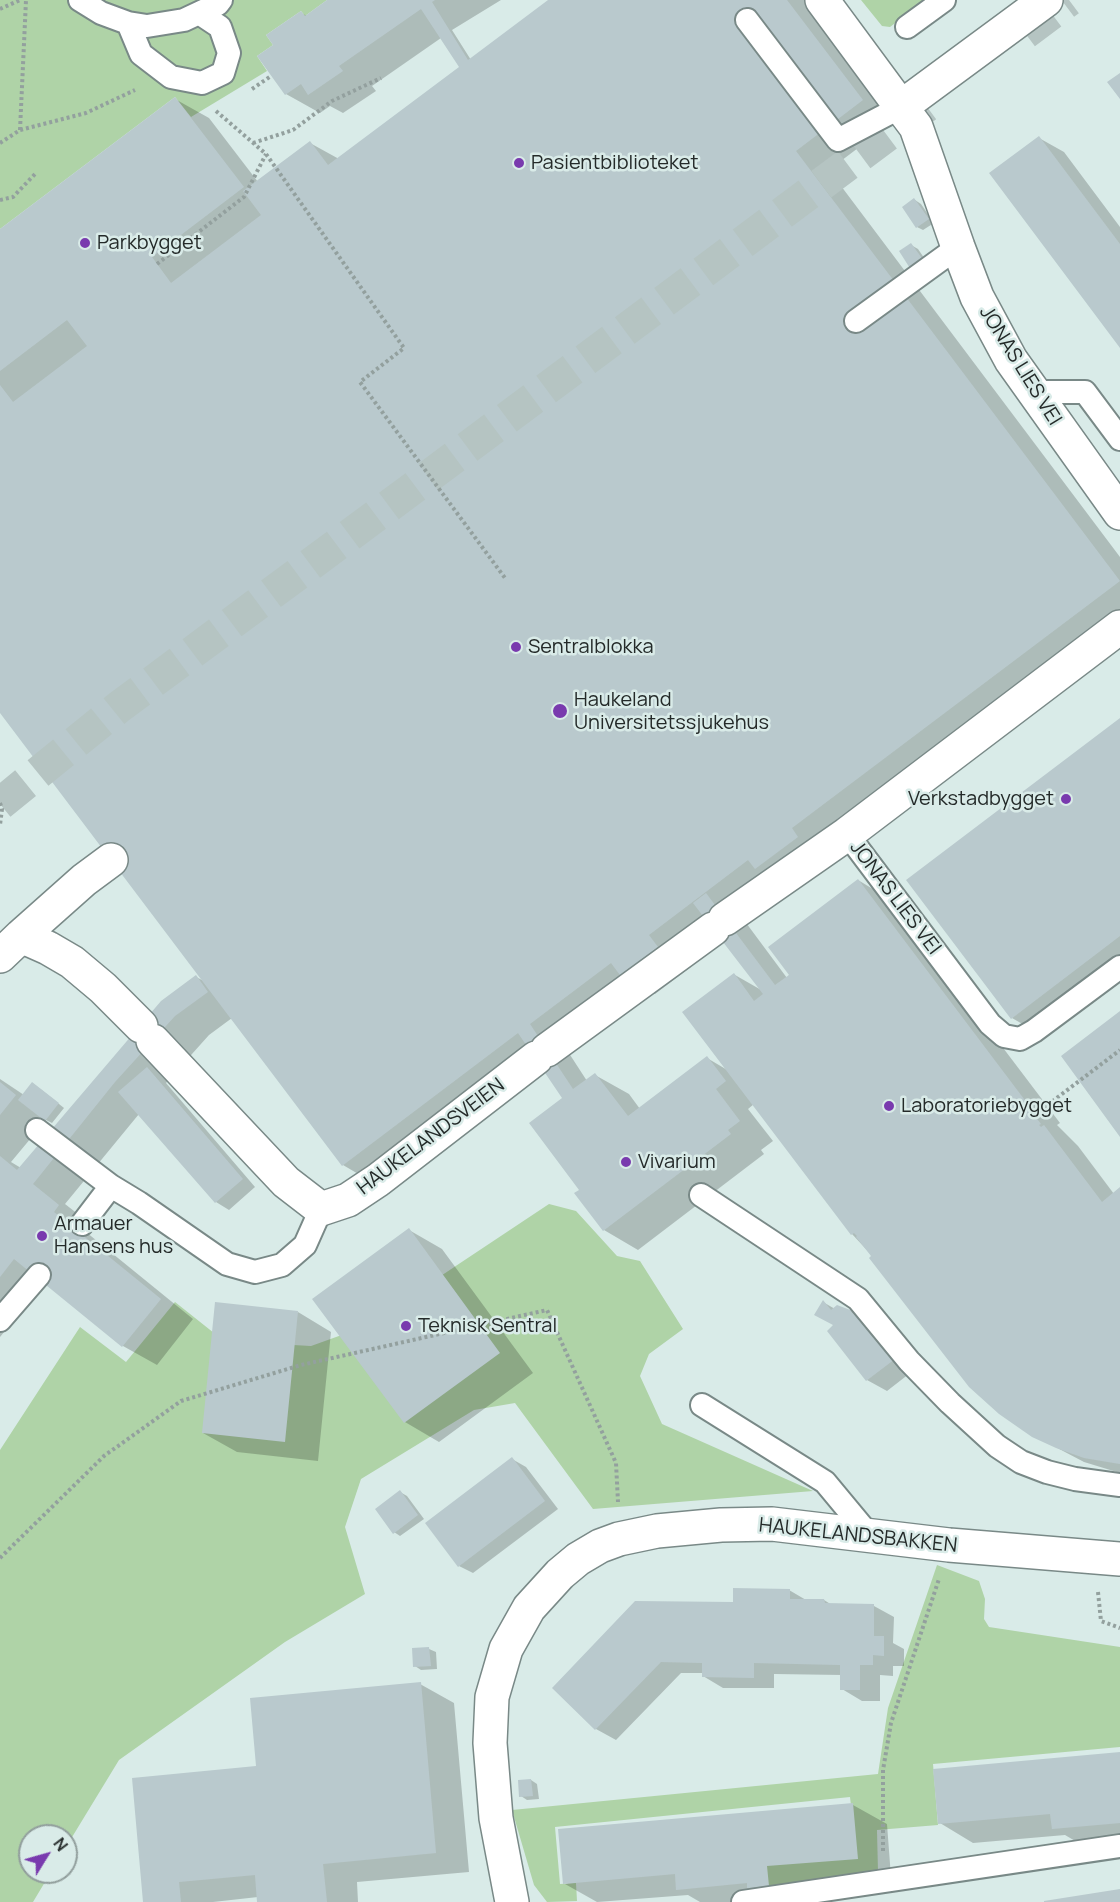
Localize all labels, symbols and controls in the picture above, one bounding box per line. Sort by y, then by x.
place label: Pasientbiblioteket [531,151,698,175]
marker: Pasientbiblioteket [512,156,526,170]
place label: Parkbygget [97,231,202,255]
marker: Parkbygget [78,236,92,250]
street label: JONAS LIES VEI [974,302,1066,430]
place label: Sentralblokka [528,635,653,659]
marker: Sentralblokka [509,640,523,654]
place label: Haukeland Universitetssjukehus [574,688,769,735]
marker: Haukeland Universitetssjukehus [551,702,569,720]
place label: Verkstadbygget [908,787,1054,811]
marker: Verkstadbygget [1059,792,1073,806]
street label: JONAS LIES VEI [844,836,946,960]
street label: HAUKELANDSVEIEN [353,1074,509,1200]
place label: Laboratoriebygget [901,1094,1072,1118]
marker: Laboratoriebygget [882,1099,896,1113]
place label: Vivarium [638,1150,716,1174]
marker: Vivarium [619,1155,633,1169]
place label: Armauer Hansens hus [54,1212,173,1259]
marker: Armauer Hansens hus [35,1229,49,1243]
place label: Teknisk Sentral [418,1314,557,1338]
marker: Teknisk Sentral [399,1319,413,1333]
street label: HAUKELANDSBAKKEN [758,1514,958,1558]
north arrow [18,1824,78,1884]
text: N [49,1833,73,1856]

